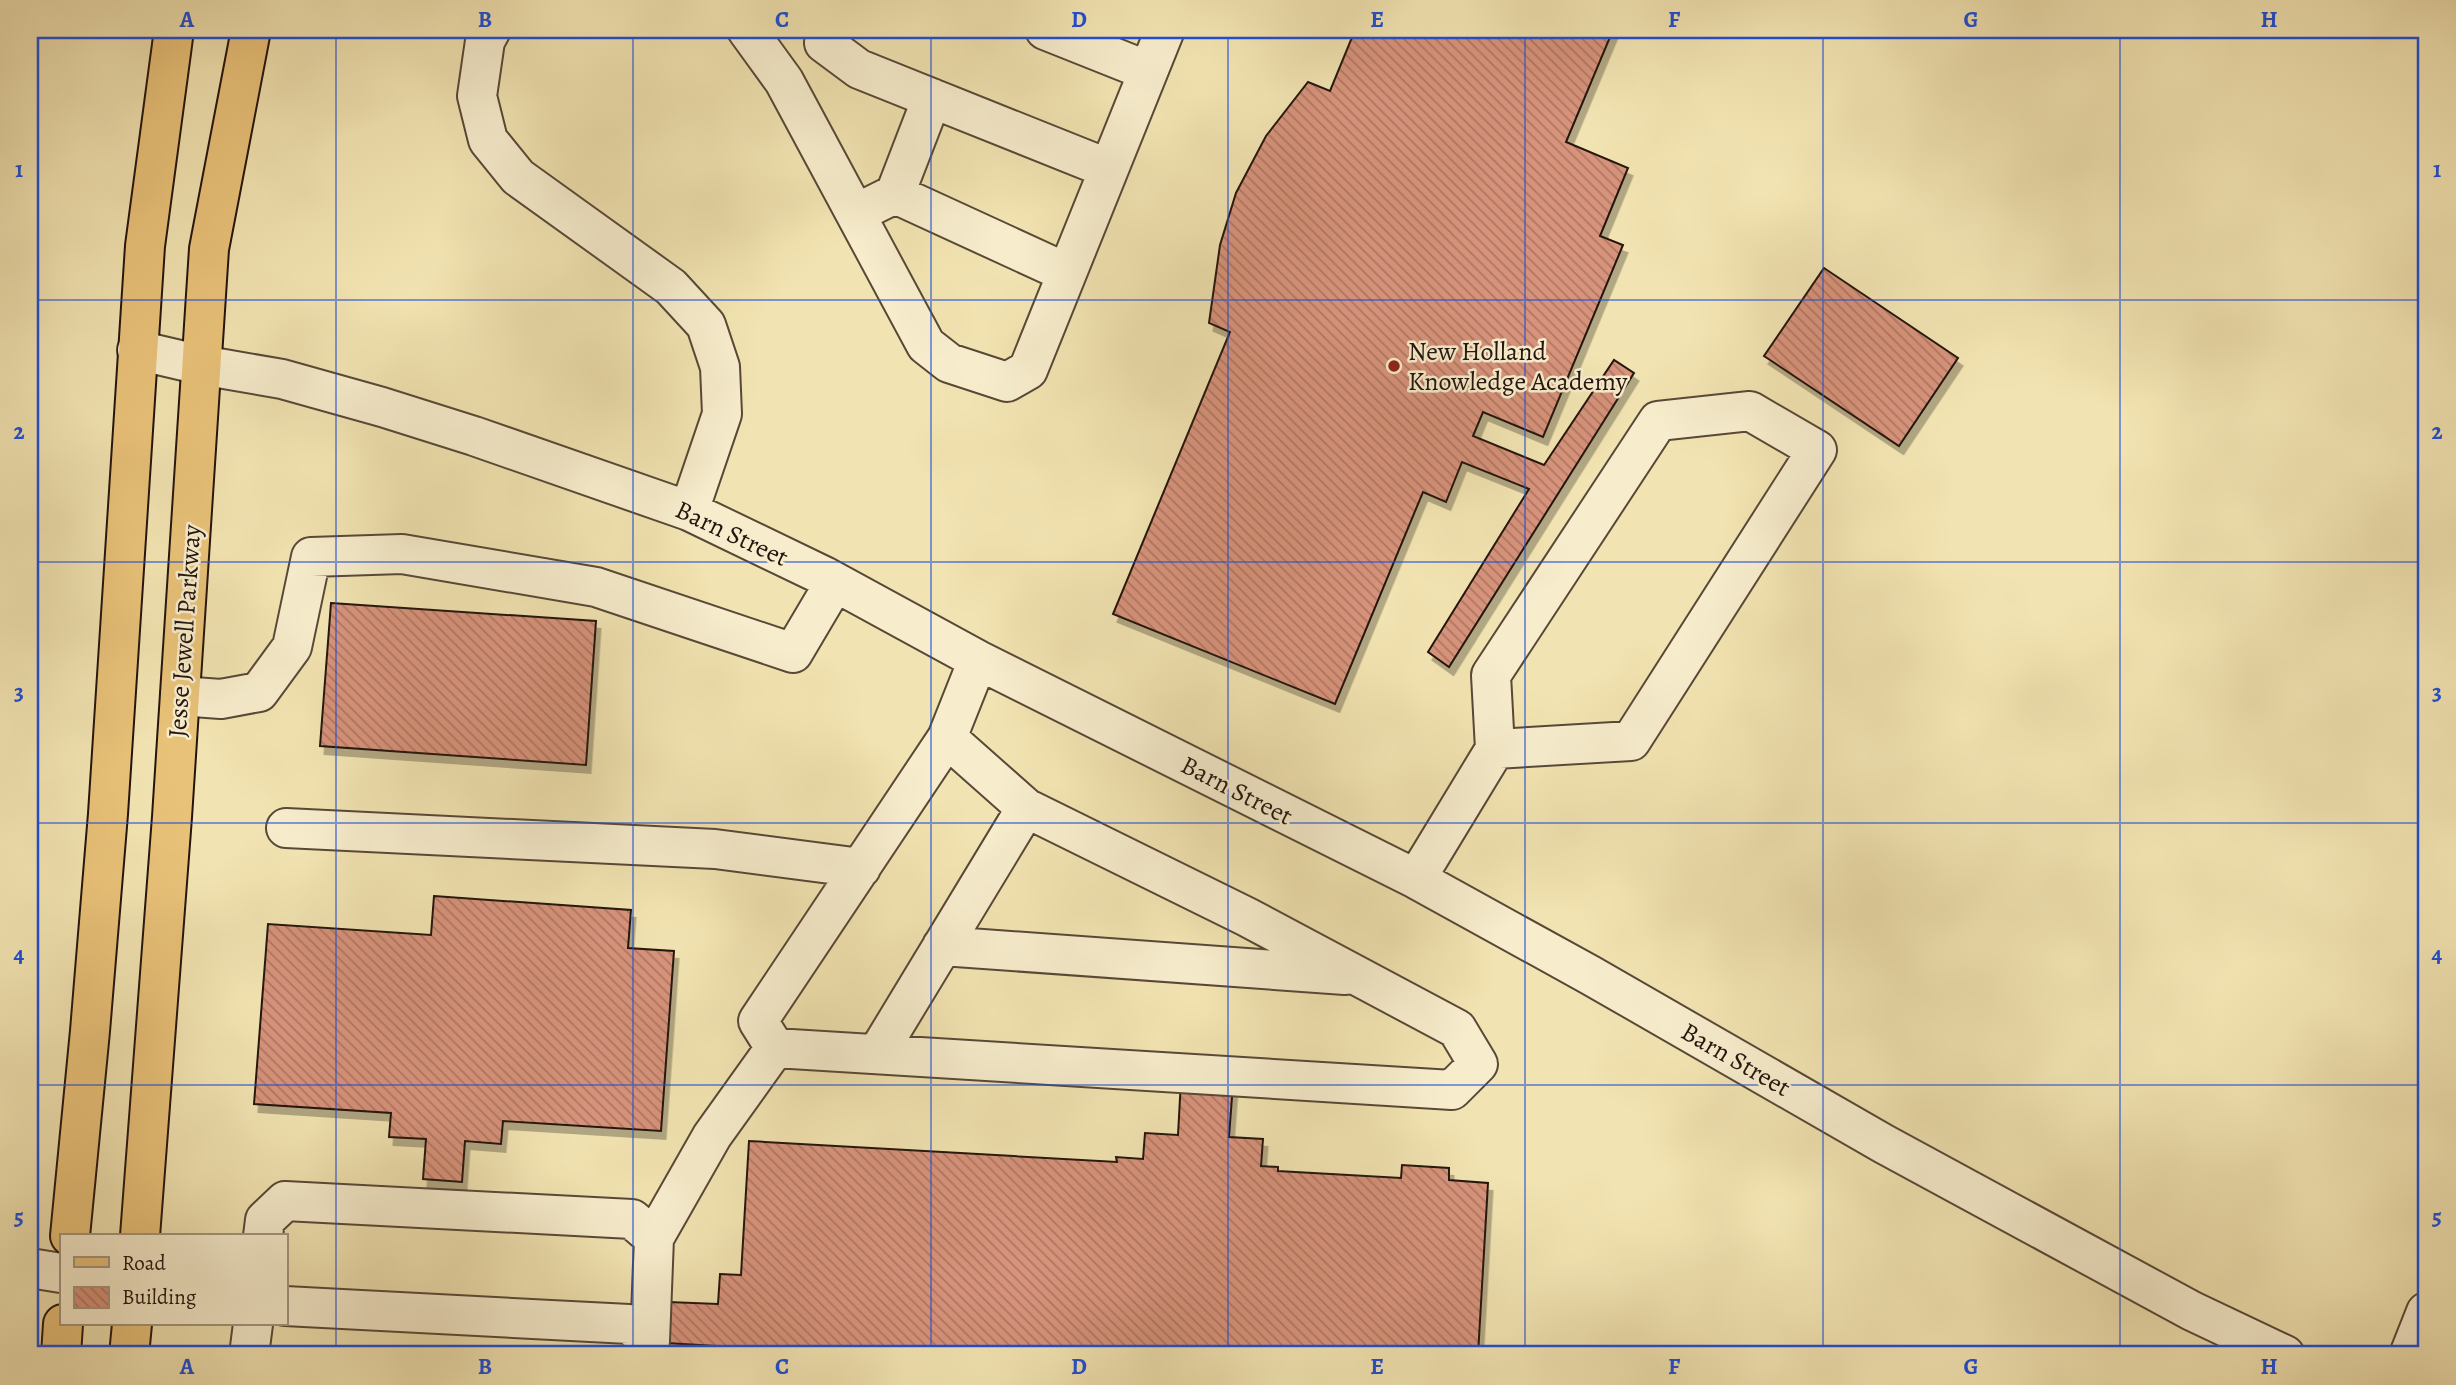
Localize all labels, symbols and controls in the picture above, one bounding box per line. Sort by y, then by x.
text: A [179,4,195,35]
text: B [478,4,492,35]
text: C [775,4,789,35]
text: D [1071,4,1087,35]
text: E [1370,4,1384,35]
text: F [1668,4,1681,35]
text: G [1963,4,1979,35]
text: H [2260,4,2278,35]
text: 1 [15,154,23,185]
text: 1 [2433,154,2441,185]
place label: New Holland Knowledge Academy [1408,334,1628,399]
marker: New Holland Knowledge Academy [1386,358,1402,374]
text: 2 [13,416,25,447]
text: 2 [2431,416,2443,447]
street label: Barn Street [670,492,794,575]
street label: Jesse Jewell Parkway [160,523,209,739]
text: 3 [14,677,24,708]
text: 3 [2432,677,2442,708]
street label: Barn Street [1175,747,1299,834]
text: 4 [14,939,25,970]
text: 4 [2432,939,2443,970]
street label: Barn Street [1675,1014,1797,1105]
text: 5 [14,1201,24,1232]
text: 5 [2432,1201,2442,1232]
legend [60,1234,287,1326]
text: Road [122,1249,166,1277]
text: Building [122,1283,197,1311]
text: A [179,1351,195,1382]
text: B [478,1351,492,1382]
text: C [775,1351,789,1382]
text: D [1071,1351,1087,1382]
text: E [1370,1351,1384,1382]
text: F [1668,1351,1681,1382]
text: G [1963,1351,1979,1382]
text: H [2260,1351,2278,1382]

